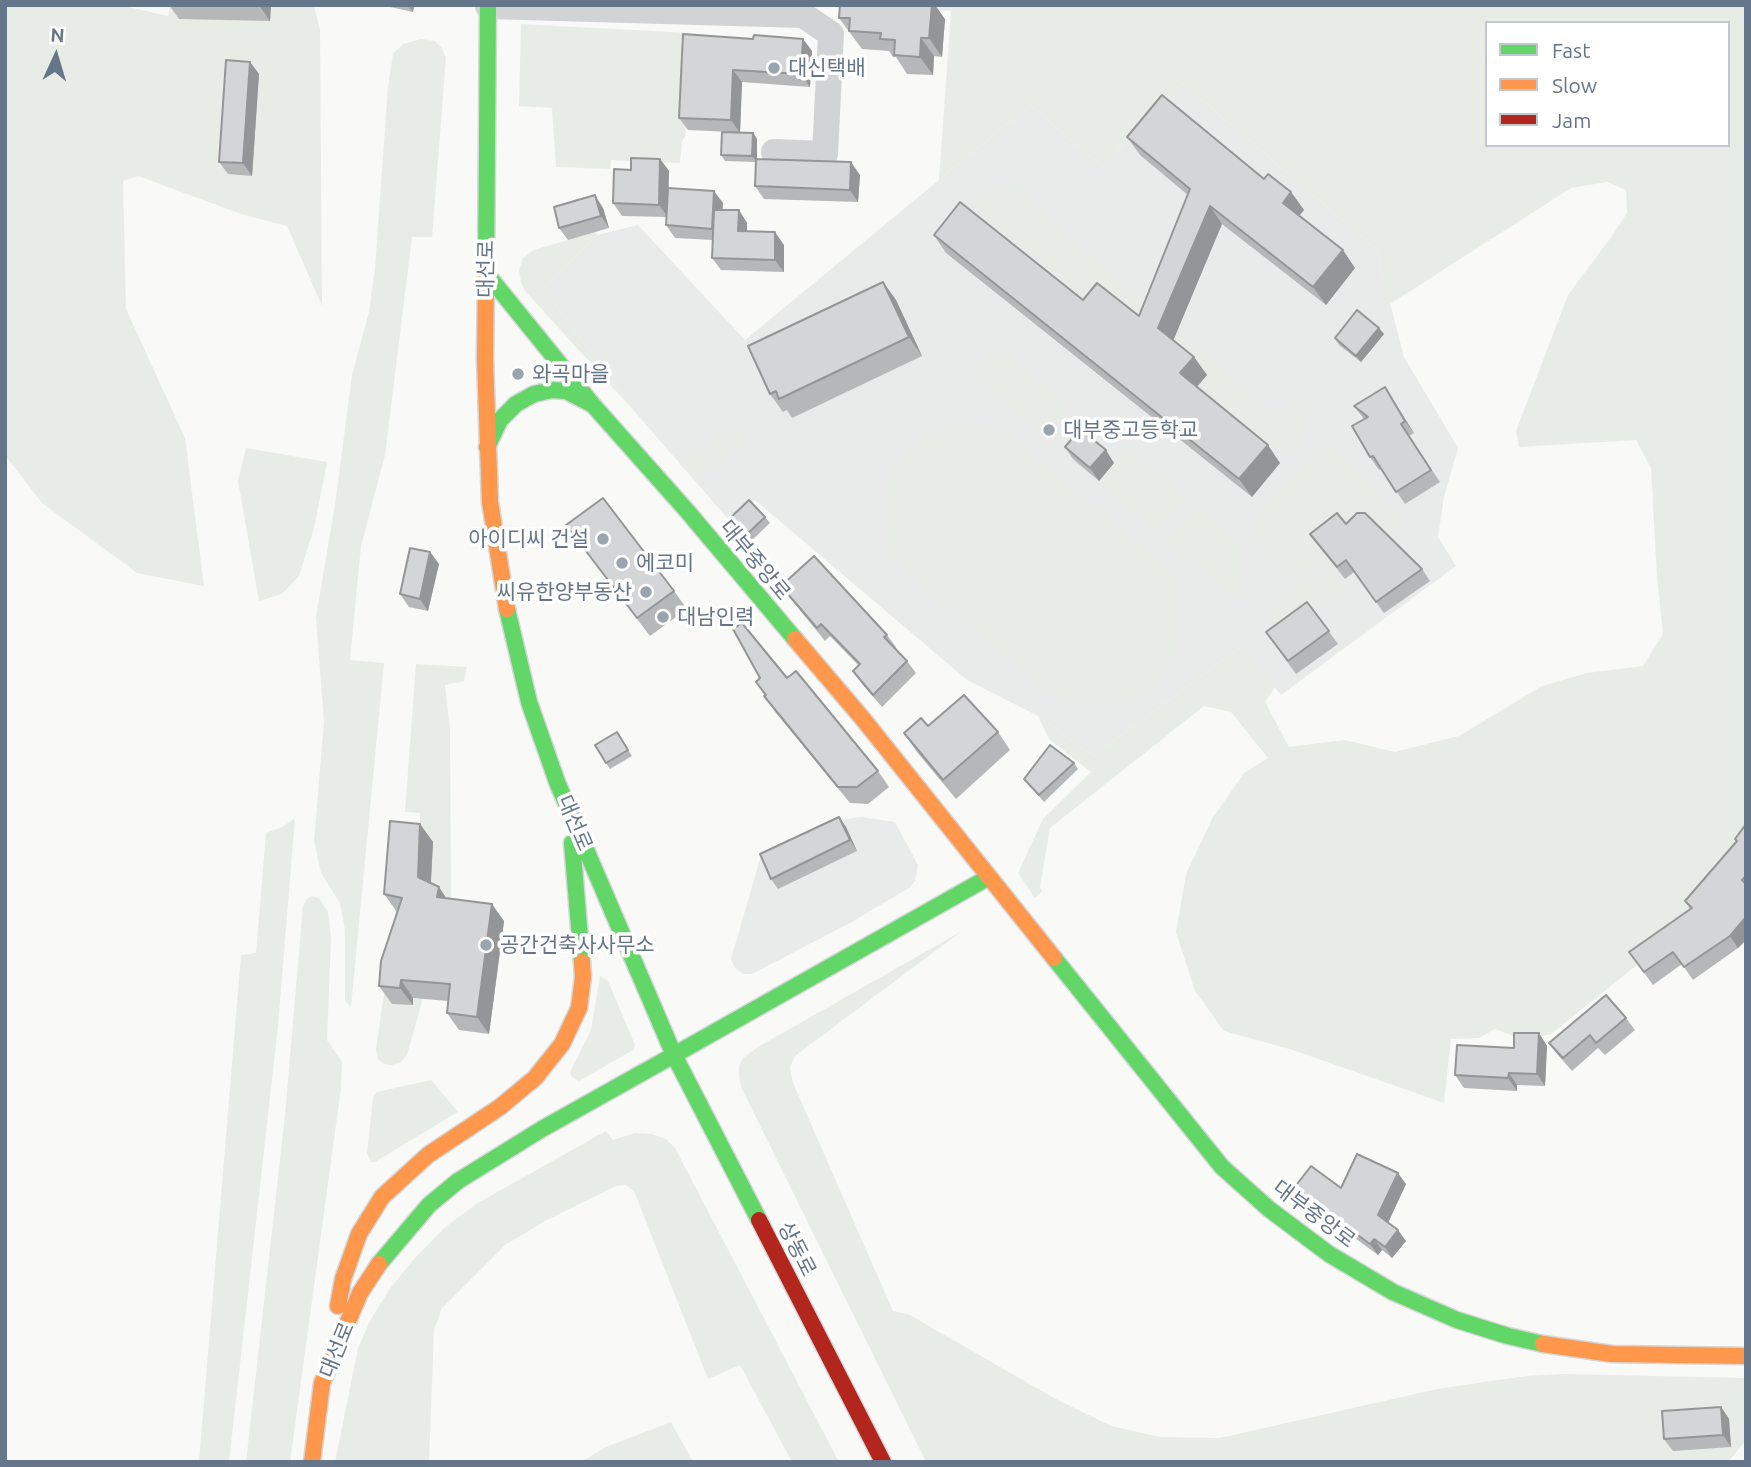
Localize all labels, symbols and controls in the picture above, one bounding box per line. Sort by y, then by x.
north arrow [21,21,91,91]
legend [1485,21,1730,147]
text: N [50,24,65,47]
text: Fast [1552,38,1590,62]
place label: 대신택배 [788,55,865,81]
marker: 대신택배 [766,60,782,76]
text: Slow [1552,73,1597,97]
text: Jam [1552,108,1591,132]
street label: 대선로 [473,240,499,298]
place label: 와곡마을 [532,361,609,387]
marker: 와곡마을 [510,366,526,382]
place label: 대부중고등학교 [1063,417,1198,443]
marker: 대부중고등학교 [1041,422,1057,438]
street label: 대부중앙로 [714,515,796,605]
place label: 아이디씨 건설 [468,526,589,552]
marker: 아이디씨 건설 [595,531,611,547]
place label: 에코미 [636,550,694,576]
marker: 에코미 [614,555,630,571]
place label: 씨유한양부동산 [497,579,632,605]
marker: 씨유한양부동산 [638,584,654,600]
place label: 대남인력 [677,604,754,630]
marker: 대남인력 [655,609,671,625]
street label: 대선로 [552,791,598,855]
place label: 공간건축사사무소 [500,932,655,958]
marker: 공간건축사사무소 [478,937,494,953]
street label: 대부중앙로 [1268,1175,1360,1253]
street label: 상동로 [773,1217,821,1281]
street label: 대선로 [314,1318,360,1382]

